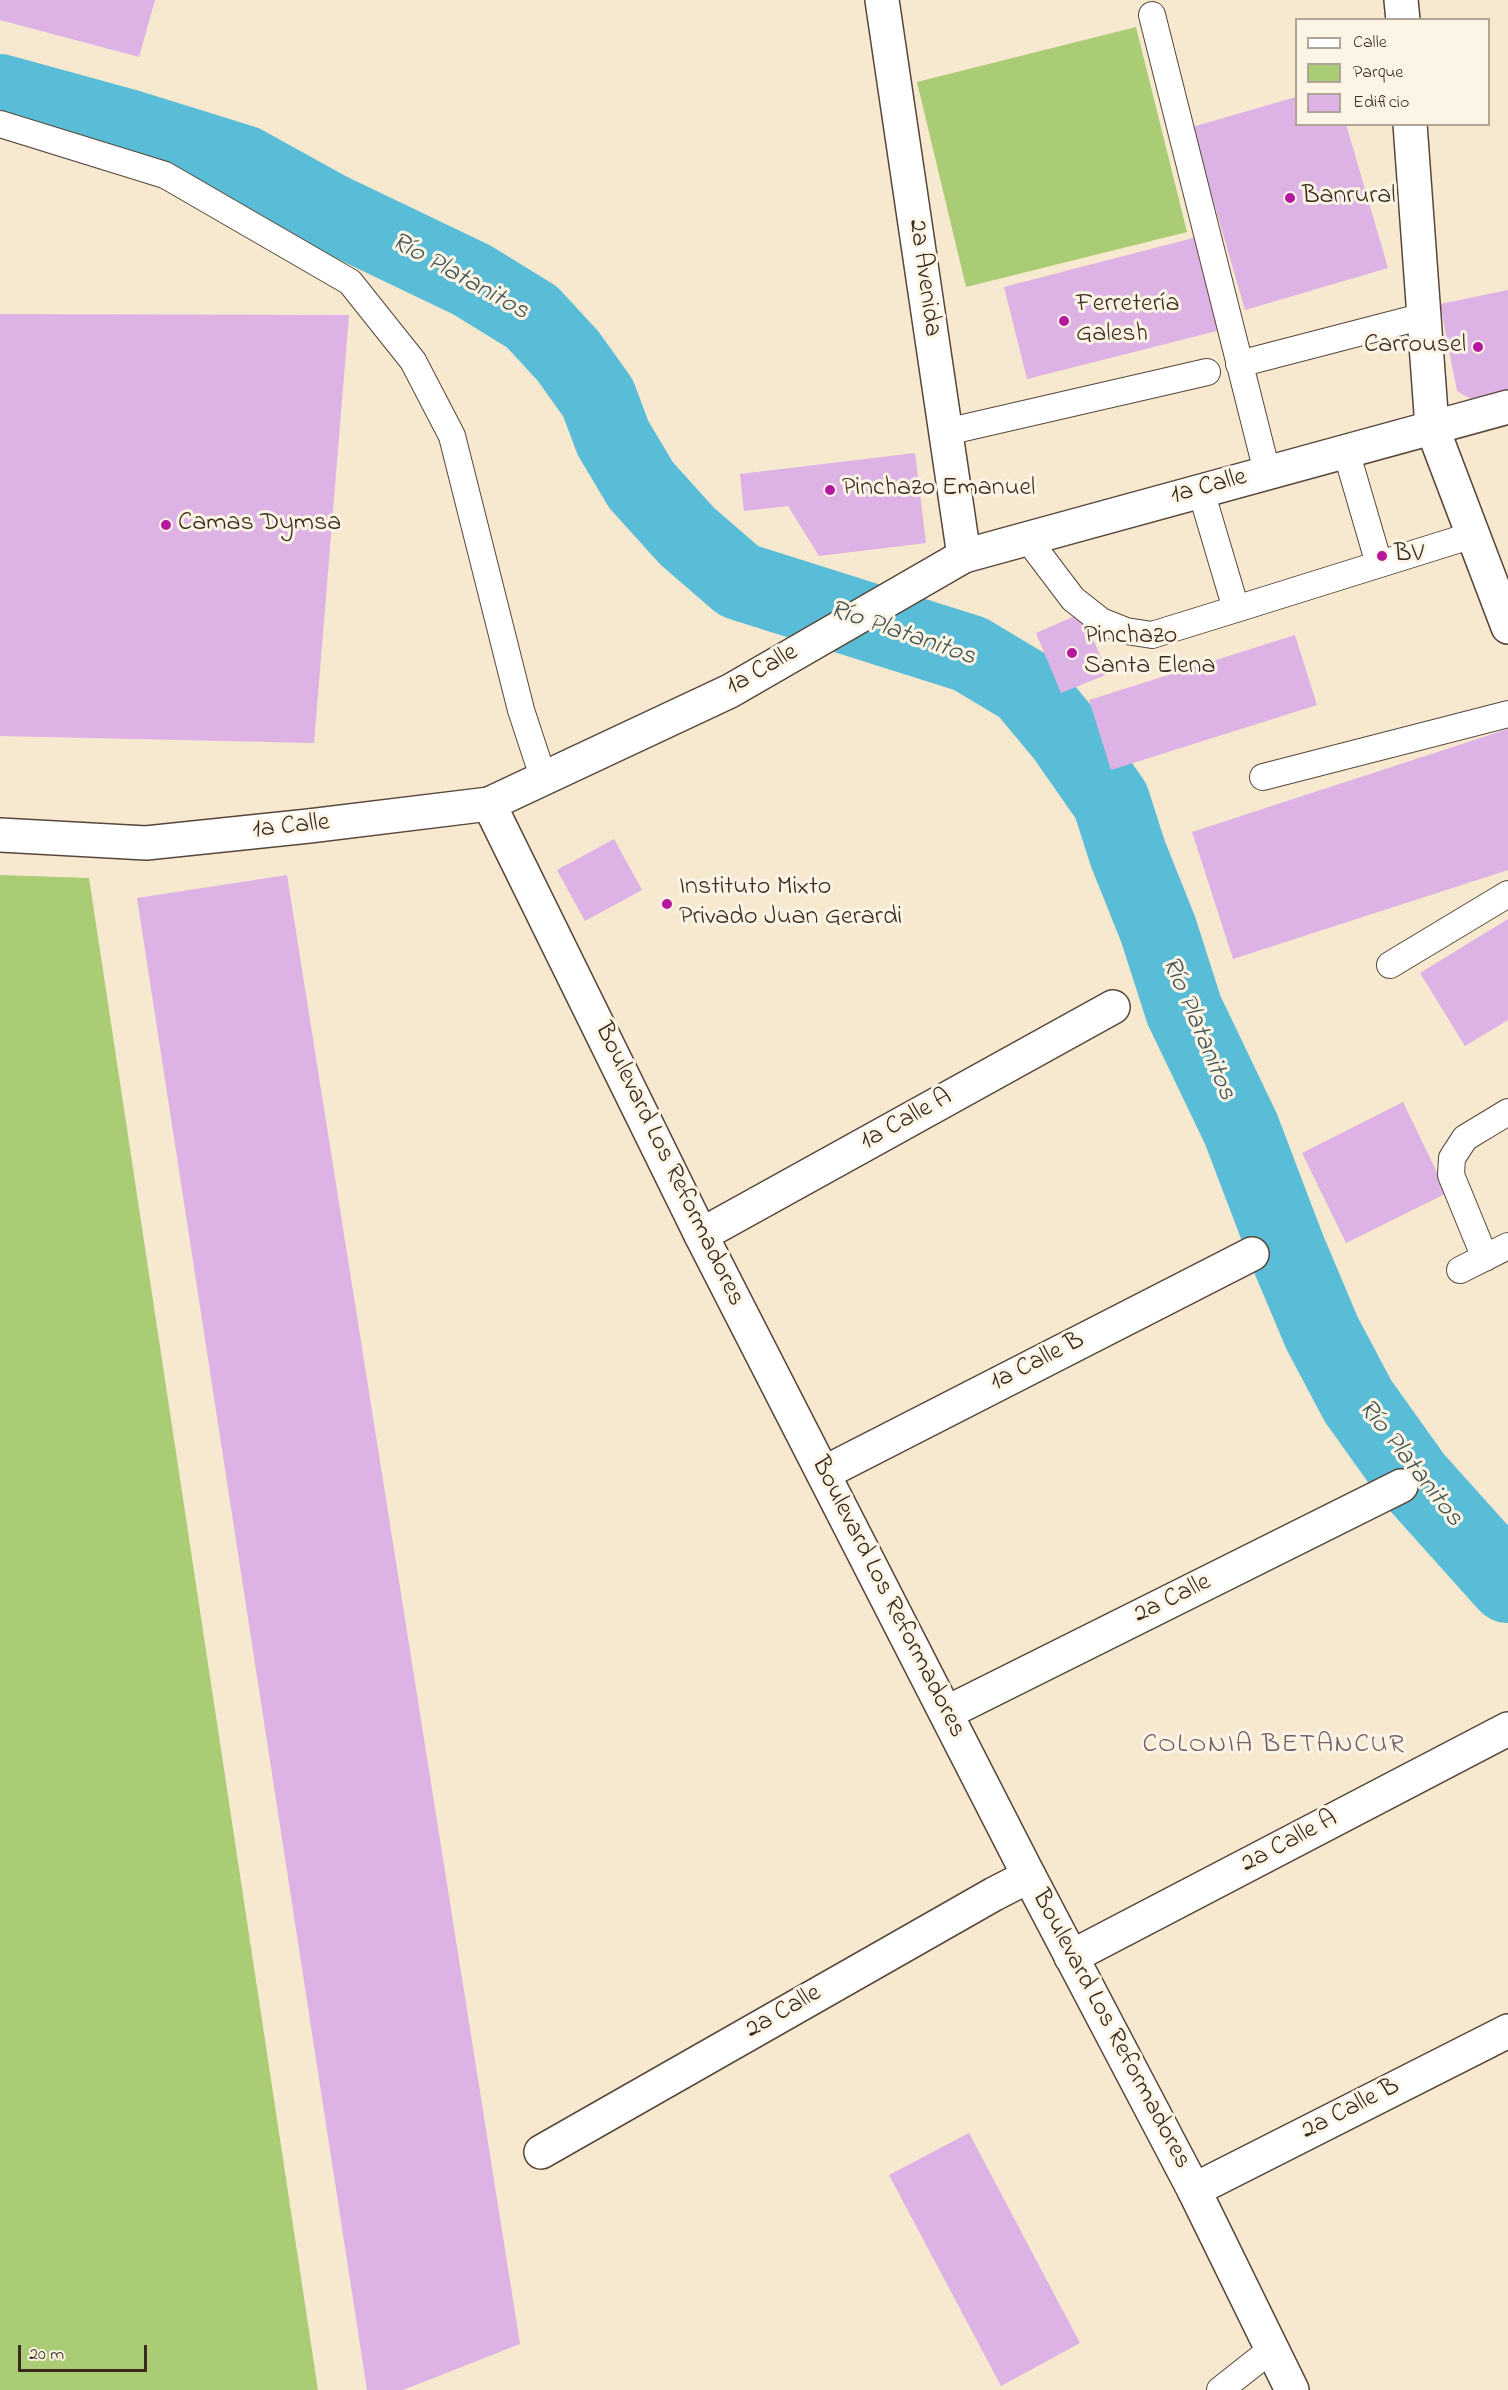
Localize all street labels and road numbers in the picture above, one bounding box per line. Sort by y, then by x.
street label: 2a Avenida [899,217,947,339]
street label: 1a Calle [1168,463,1250,513]
street label: 1a Calle [722,638,804,704]
street label: 1a Calle [251,808,331,848]
street label: Boulevard Los Reformadores [586,1018,750,1312]
street label: 1a Calle A [856,1083,958,1159]
street label: 1a Calle B [986,1326,1090,1400]
street label: Boulevard Los Reformadores [802,1452,972,1744]
street label: 2a Calle [1129,1568,1217,1632]
street label: 2a Calle A [1236,1805,1344,1881]
street label: Boulevard Los Reformadores [1023,1885,1197,2175]
street label: 2a Calle [741,1979,827,2047]
street label: 2a Calle B [1297,2072,1405,2148]

